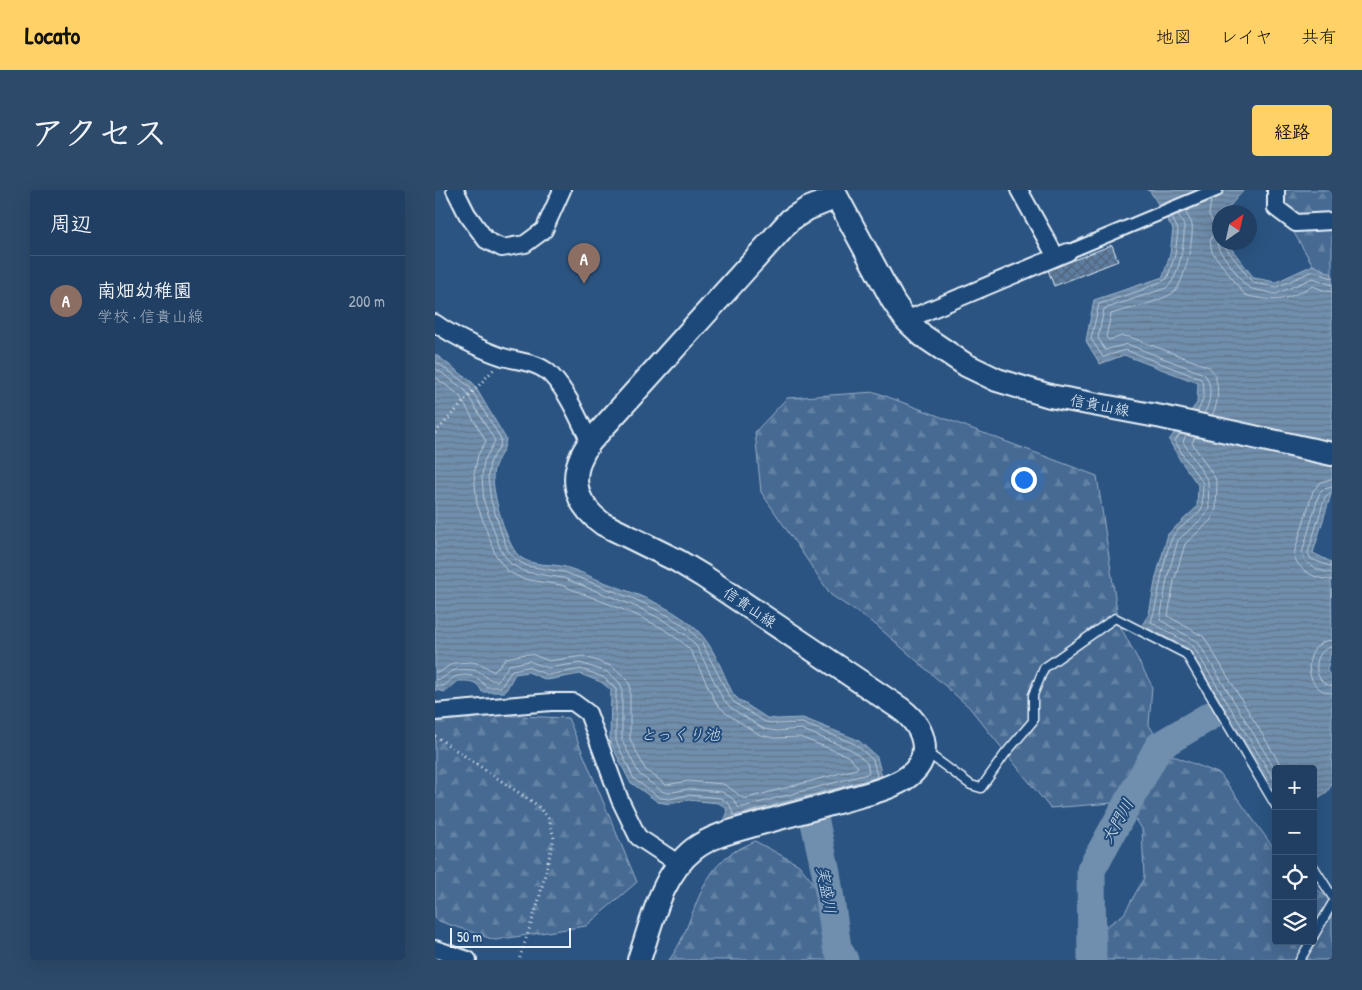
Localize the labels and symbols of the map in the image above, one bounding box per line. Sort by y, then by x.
north arrow [1212,205,1257,250]
pin: A [568,243,600,284]
street label: 信貴山線 [1069,389,1131,421]
your location [1011,467,1037,493]
street label: 信貴山線 [719,582,781,632]
water label: とっくり池 [640,723,721,745]
water label: 大門川 [1096,795,1138,847]
water label: 実盛川 [812,864,842,916]
scale bar [450,925,571,948]

